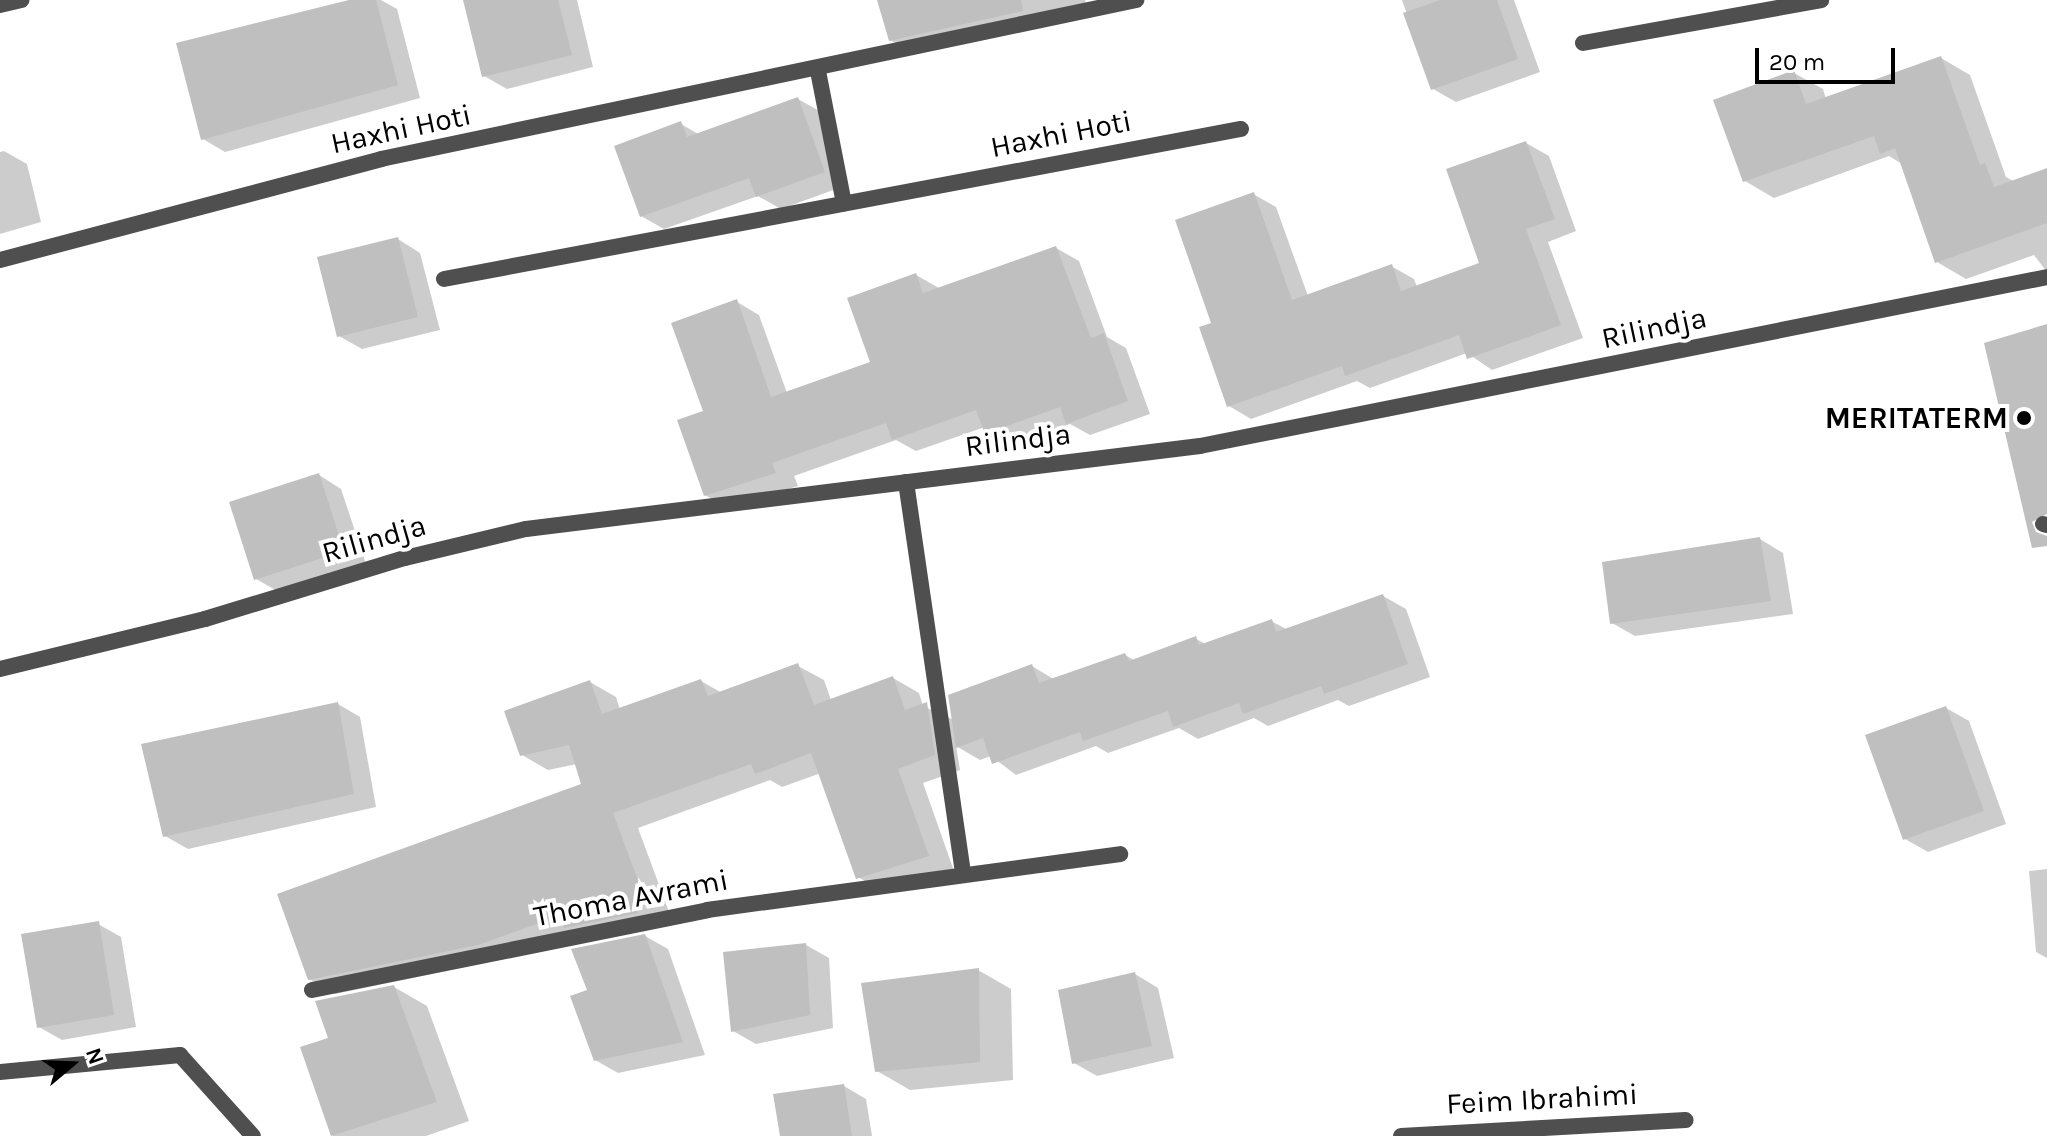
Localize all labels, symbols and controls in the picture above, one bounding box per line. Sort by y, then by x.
scale bar [1759,32,1899,82]
text: 20 m [1769,48,1825,76]
street label: Haxhi Hoti [327,97,475,161]
street label: Haxhi Hoti [987,103,1135,165]
street label: Rilindja [1598,299,1710,357]
place label: MERITATERM [1825,400,2008,436]
marker: MERITATERM [2015,409,2033,427]
street label: Rilindja [963,416,1073,464]
street label: Rilindja [318,507,430,571]
street label: Thoma Avrami [531,862,731,934]
north arrow [32,1024,112,1104]
text: N [80,1044,110,1068]
street label: Feim Ibrahimi [1445,1076,1639,1122]

